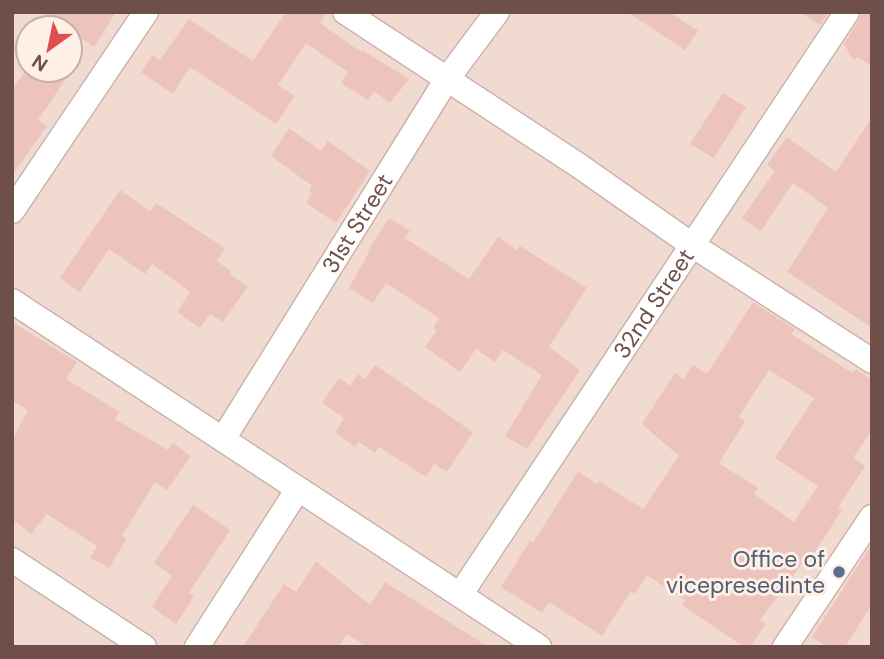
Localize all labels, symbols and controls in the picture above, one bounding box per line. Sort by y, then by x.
north arrow [14,14,84,84]
text: N [27,49,53,77]
street label: 31st Street [315,168,399,279]
street label: 32nd Street [606,243,701,364]
place label: Office of vicepresedinte [666,544,825,600]
marker: Office of vicepresedinte [831,564,847,580]

